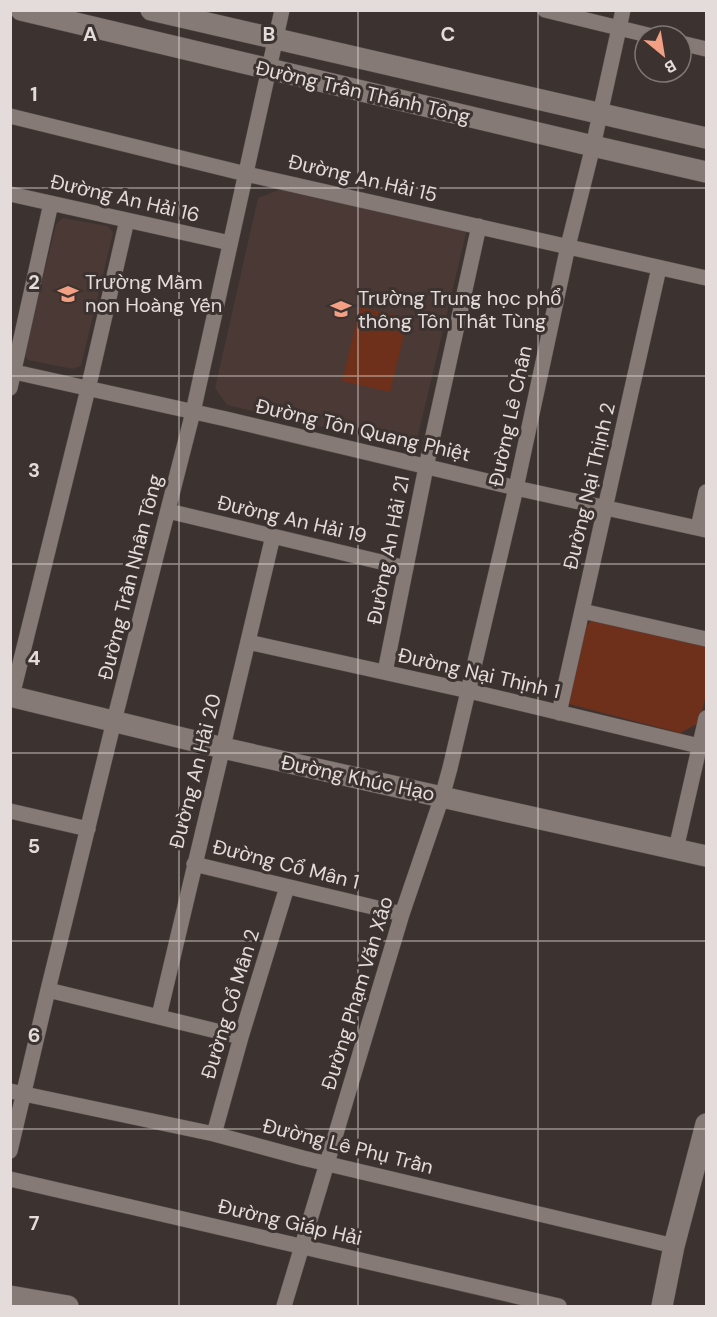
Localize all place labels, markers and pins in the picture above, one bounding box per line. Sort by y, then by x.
place label: Trường Mầm non Hoàng Yến [85,269,222,318]
school or university icon: Trường Mầm non Hoàng Yến [56,282,80,306]
place label: Trường Trung học phổ thông Tôn Thất Tùng [358,285,561,334]
school or university icon: Trường Trung học phổ thông Tôn Thất Tùng [329,297,353,321]

